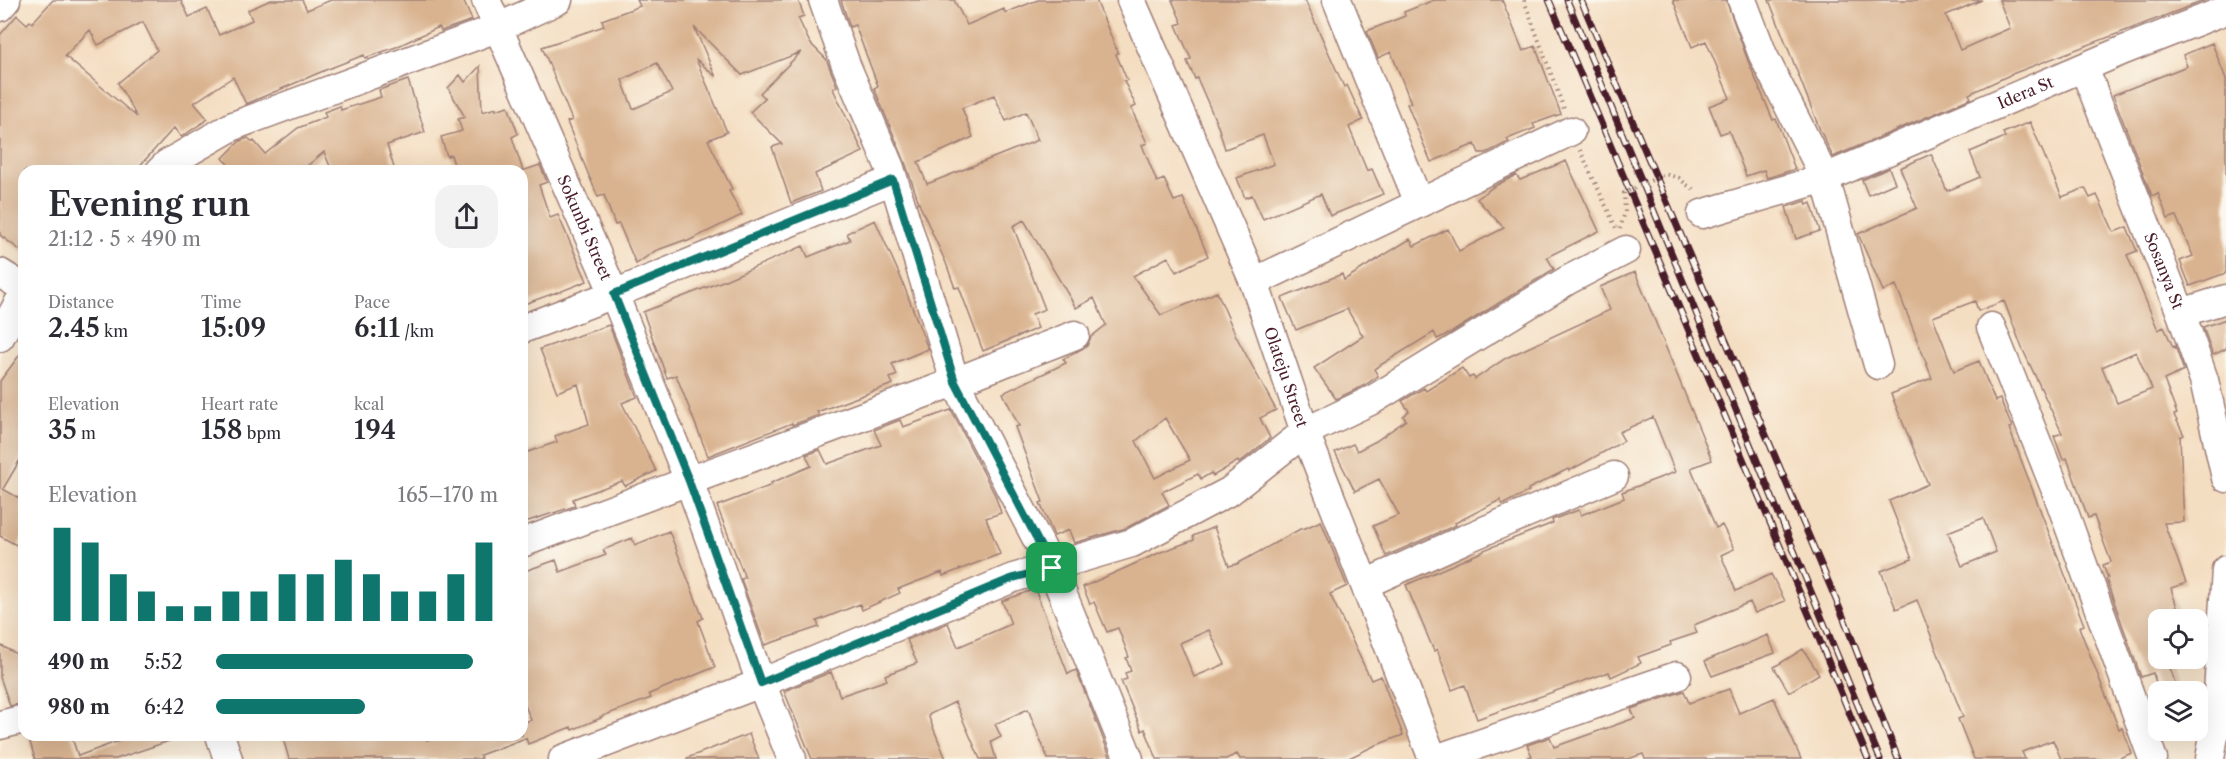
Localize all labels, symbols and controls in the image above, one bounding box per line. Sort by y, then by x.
street label: Idera St [1994,71,2057,113]
street label: Sokunbi Street [553,172,617,283]
text: Evening run [48,184,250,225]
button: share [435,185,498,248]
text: 21:12 · 5 × 490 m [48,227,201,251]
street label: Sosanya St [2140,229,2189,312]
text: Distance [48,292,114,312]
text: Time [201,292,241,312]
text: Pace [354,292,390,312]
text: 2.45 [48,312,100,344]
text: 15:09 [201,312,266,344]
text: 6:11 [354,312,400,344]
text: km [100,321,128,341]
text: /km [400,321,434,341]
street label: Olateju Street [1260,324,1313,430]
text: Elevation [48,394,119,414]
text: Heart rate [201,394,278,414]
text: kcal [354,394,384,414]
text: 35 [48,414,77,446]
text: 158 [201,414,243,446]
text: 194 [354,414,396,446]
text: m [77,423,96,443]
text: bpm [243,423,281,443]
text: Elevation [48,483,137,507]
text: 165–170 m [397,483,498,507]
pin [1026,542,1077,593]
icon: arrive [1035,551,1068,584]
map controls [2148,609,2208,741]
button: locate [2148,609,2208,669]
text: 490 m [48,650,109,674]
text: 5:52 [144,650,183,674]
button: layers [2148,681,2208,741]
text: 980 m [48,695,110,719]
text: 6:42 [144,695,184,719]

